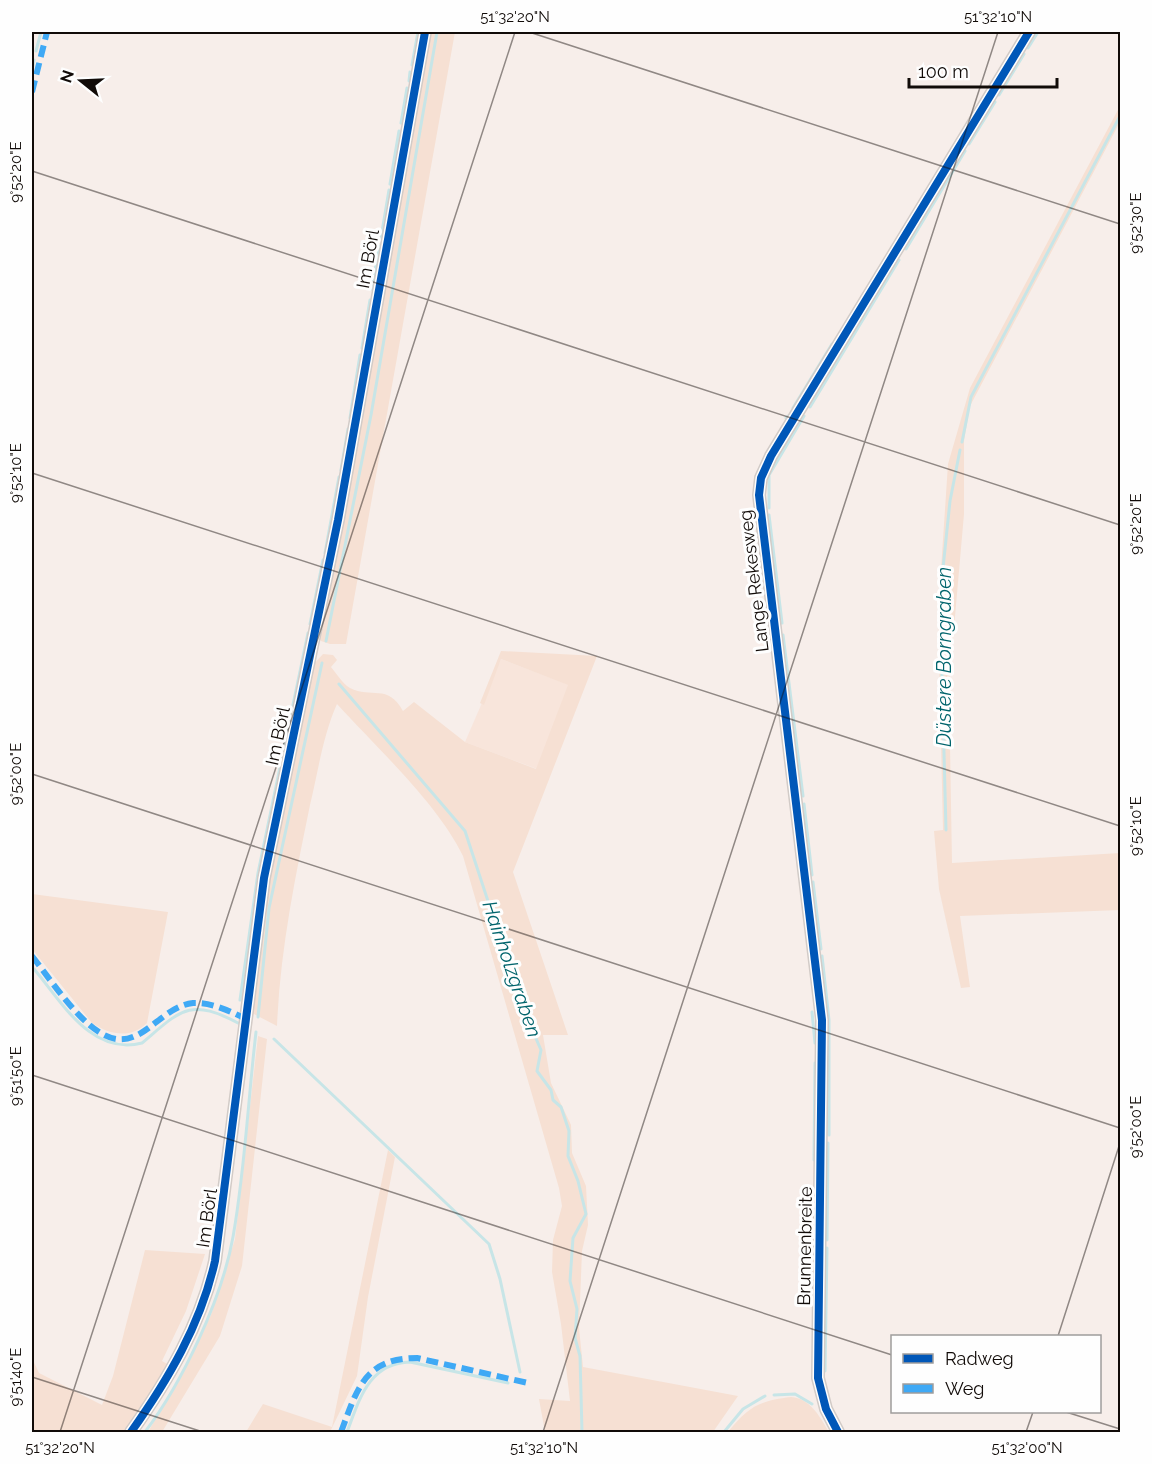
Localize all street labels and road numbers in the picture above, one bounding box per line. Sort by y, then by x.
street label: Im Börl [352,228,383,290]
street label: Lange Rekesweg [734,509,773,653]
street label: Im Börl [261,705,294,767]
street label: Brunnenbreite [793,1186,816,1306]
street label: Im Börl [192,1187,221,1249]

